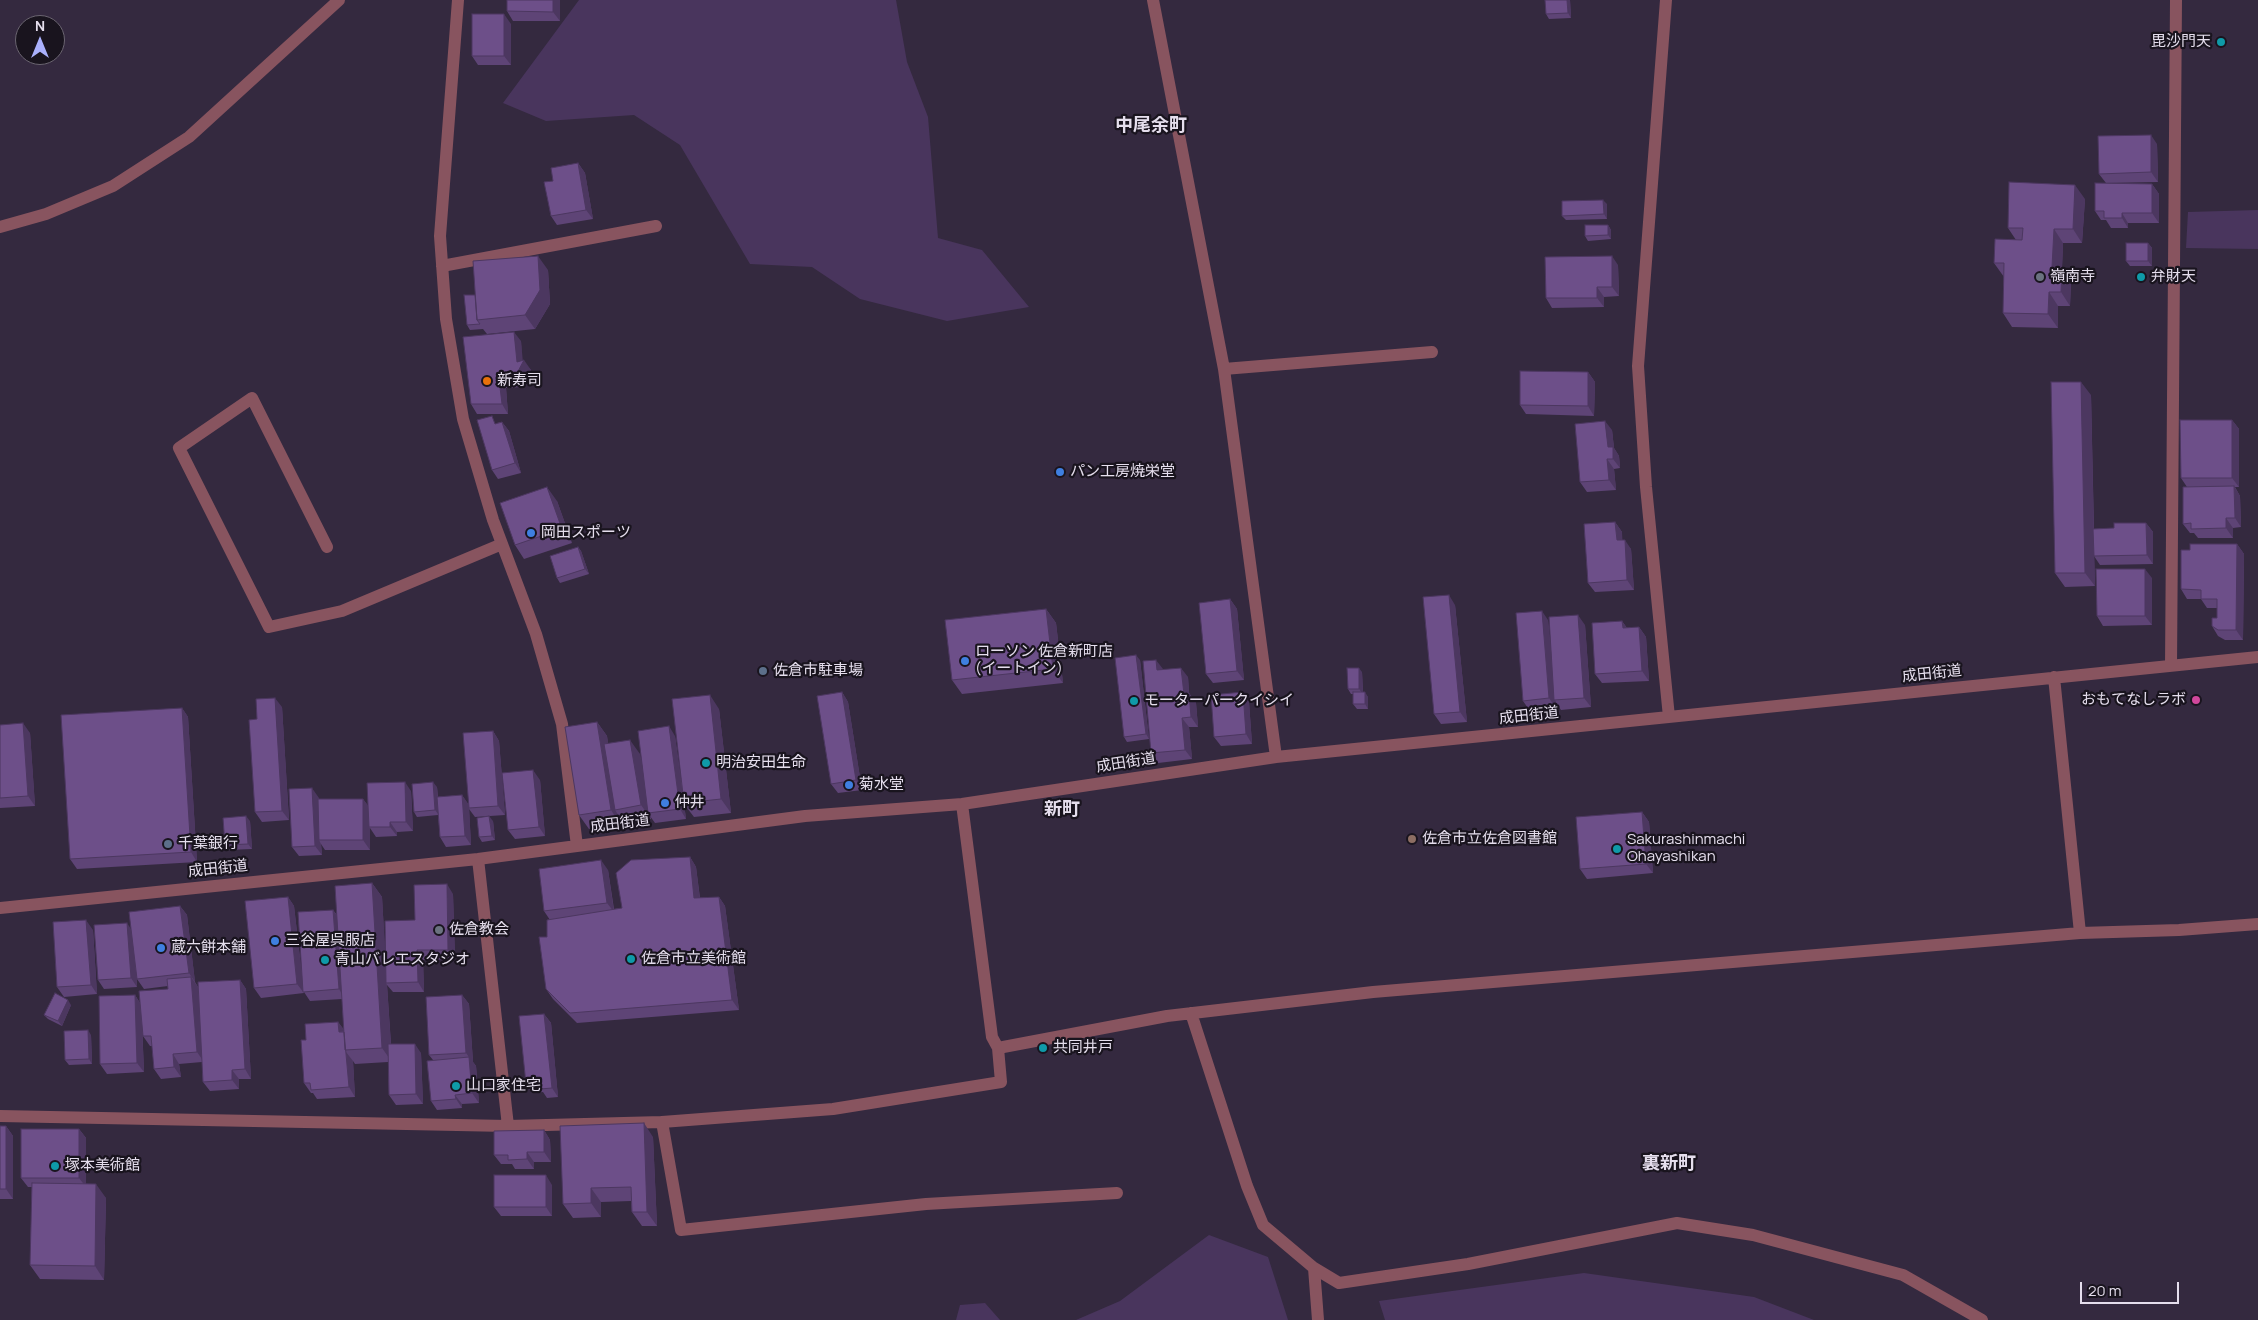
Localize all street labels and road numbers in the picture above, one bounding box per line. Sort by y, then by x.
street label: 成田街道 [1901,662,1963,686]
street label: 成田街道 [1498,704,1560,728]
street label: 成田街道 [1095,749,1157,777]
street label: 成田街道 [589,811,651,837]
street label: 成田街道 [187,857,249,881]

